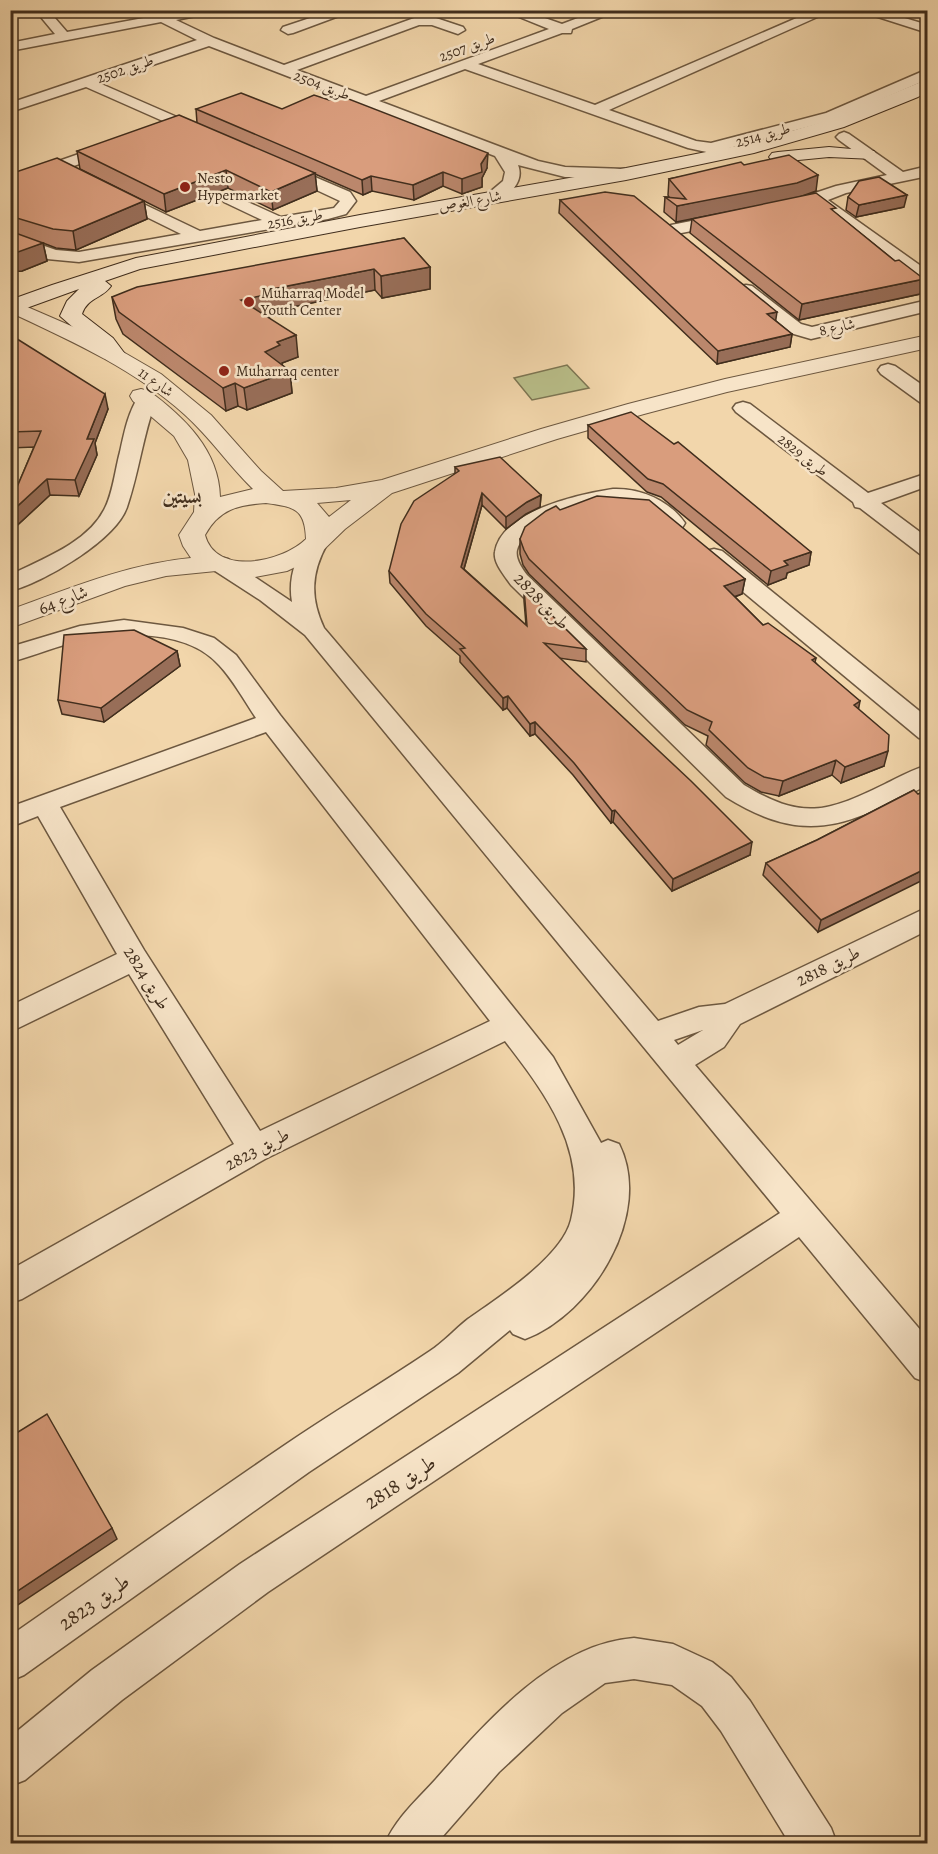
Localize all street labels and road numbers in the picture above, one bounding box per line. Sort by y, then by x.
street label: طريق 2507 [436,28,498,66]
street label: طريق 2502 [94,50,156,88]
street label: طريق 2504 [291,65,353,105]
street label: طريق 2514 [733,118,793,152]
street label: شارع الغوص [437,186,504,219]
street label: طريق 2516 [266,204,324,234]
street label: شارع 8 [817,313,857,343]
street label: شارع 11 [132,362,178,404]
street label: طريق 2829 [774,429,832,481]
street label: طريق 2828 [509,567,575,635]
street label: شارع 64 [35,580,92,623]
street label: طريق 2818 [792,940,864,992]
street label: طريق 2824 [118,942,176,1014]
street label: طريق 2823 [221,1122,293,1176]
street label: طريق 2818 [359,1448,441,1516]
street label: طريق 2823 [53,1567,135,1637]

